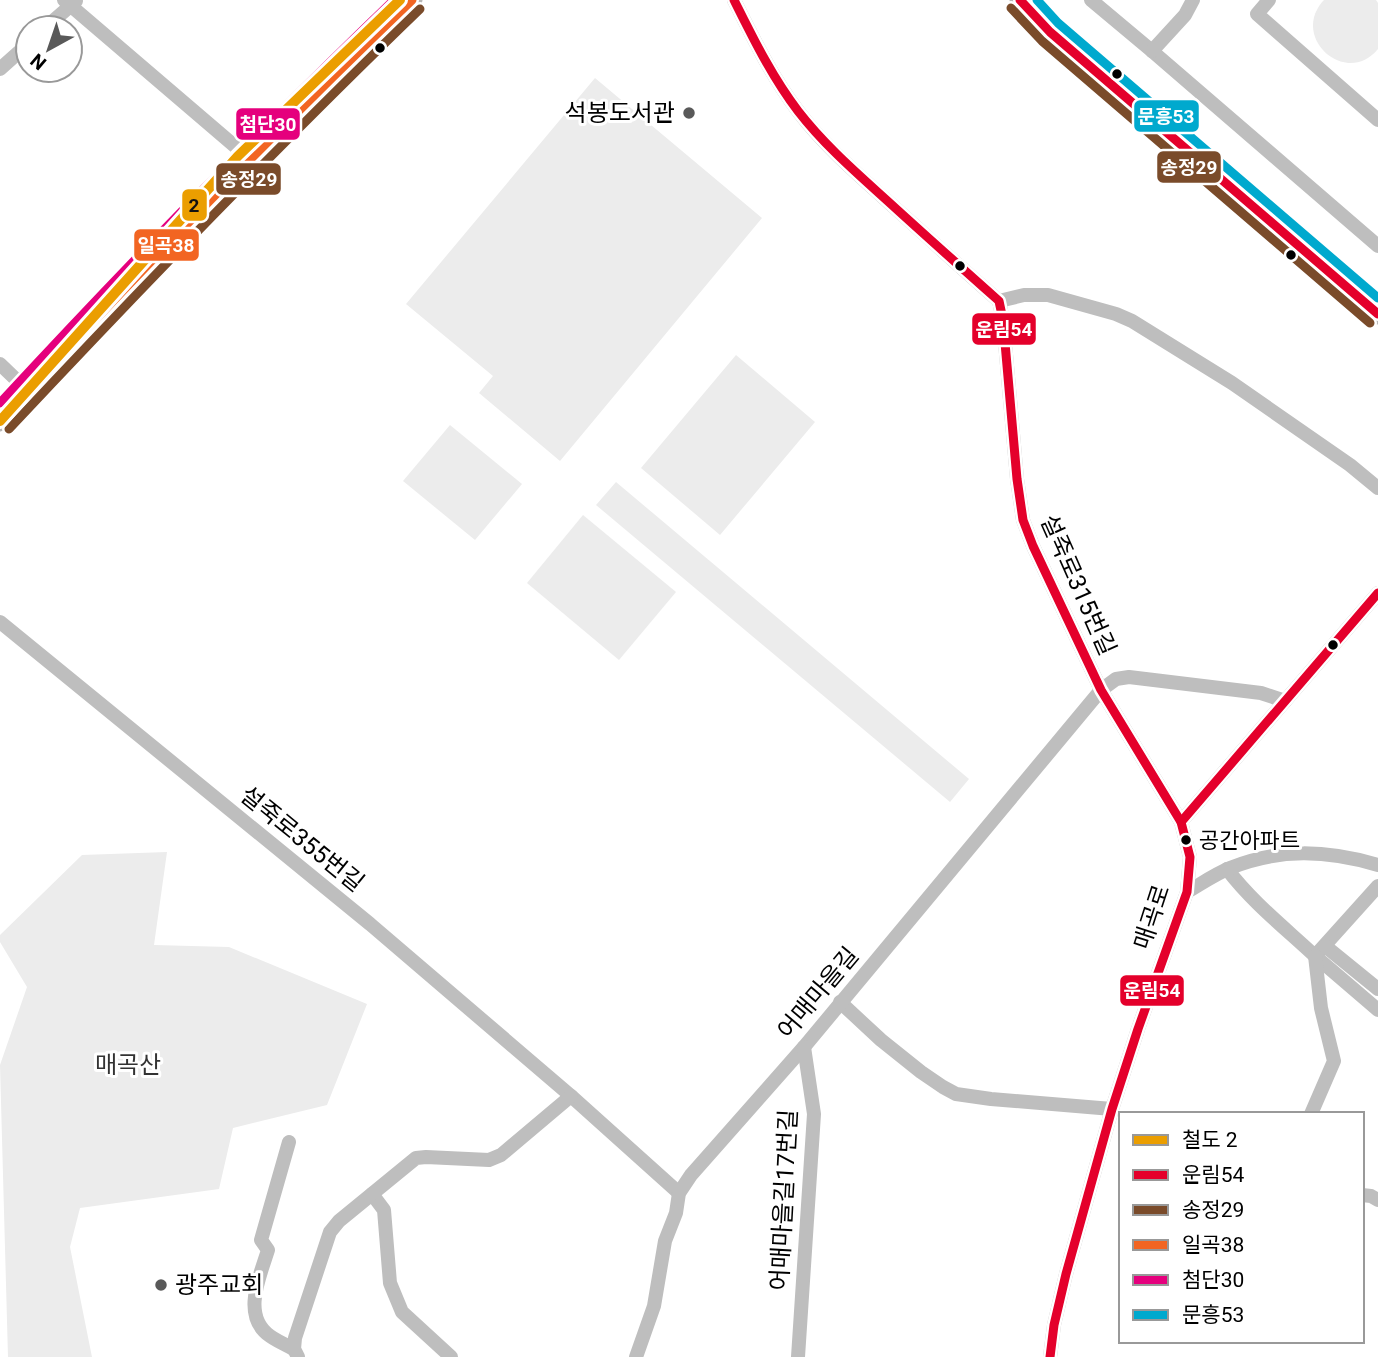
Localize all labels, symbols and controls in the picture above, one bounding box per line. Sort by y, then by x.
north arrow [14,14,84,84]
unlabelled marker [373,41,387,55]
text: N [26,49,51,75]
unlabelled marker [1110,67,1124,81]
place label: 석봉도서관 [565,99,675,127]
line badge: 문흥53 [1133,99,1200,133]
marker: 석봉도서관 [681,105,697,121]
text: 문흥53 [1138,105,1194,128]
line badge: 첨단30 [235,107,301,141]
text: 첨단30 [240,113,296,136]
line badge: 송정29 [1156,150,1222,184]
text: 송정29 [1161,156,1217,179]
line badge: 송정29 [215,162,282,196]
text: 송정29 [221,168,277,191]
line badge: 2 [181,188,208,222]
text: 2 [189,194,200,217]
line badge: 일곡38 [133,228,200,262]
text: 일곡38 [138,234,194,257]
unlabelled marker [1284,248,1298,262]
unlabelled marker [953,259,967,273]
line badge: 운림54 [971,312,1037,346]
text: 운림54 [976,318,1032,341]
street label: 설죽로315번길 [1035,510,1121,660]
unlabelled marker [1326,638,1340,652]
street label: 설죽로355번길 [235,781,369,897]
place label: 공간아파트 [1199,828,1300,853]
marker: 공간아파트 [1179,833,1193,847]
street label: 매곡로 [1128,881,1176,953]
street label: 어매마을길 [772,942,864,1044]
line badge: 운림54 [1119,974,1185,1007]
text: 운림54 [1124,979,1180,1002]
park label: 매곡산 [95,1051,161,1079]
street label: 어매마을길17번길 [765,1109,803,1291]
legend [1119,1112,1364,1343]
text: 철도 2 [1182,1128,1238,1152]
text: 운림54 [1182,1163,1244,1187]
text: 송정29 [1182,1198,1244,1222]
text: 일곡38 [1182,1233,1244,1257]
text: 첨단30 [1182,1268,1244,1292]
place label: 광주교회 [175,1271,263,1299]
marker: 광주교회 [153,1277,169,1293]
text: 문흥53 [1182,1303,1244,1327]

